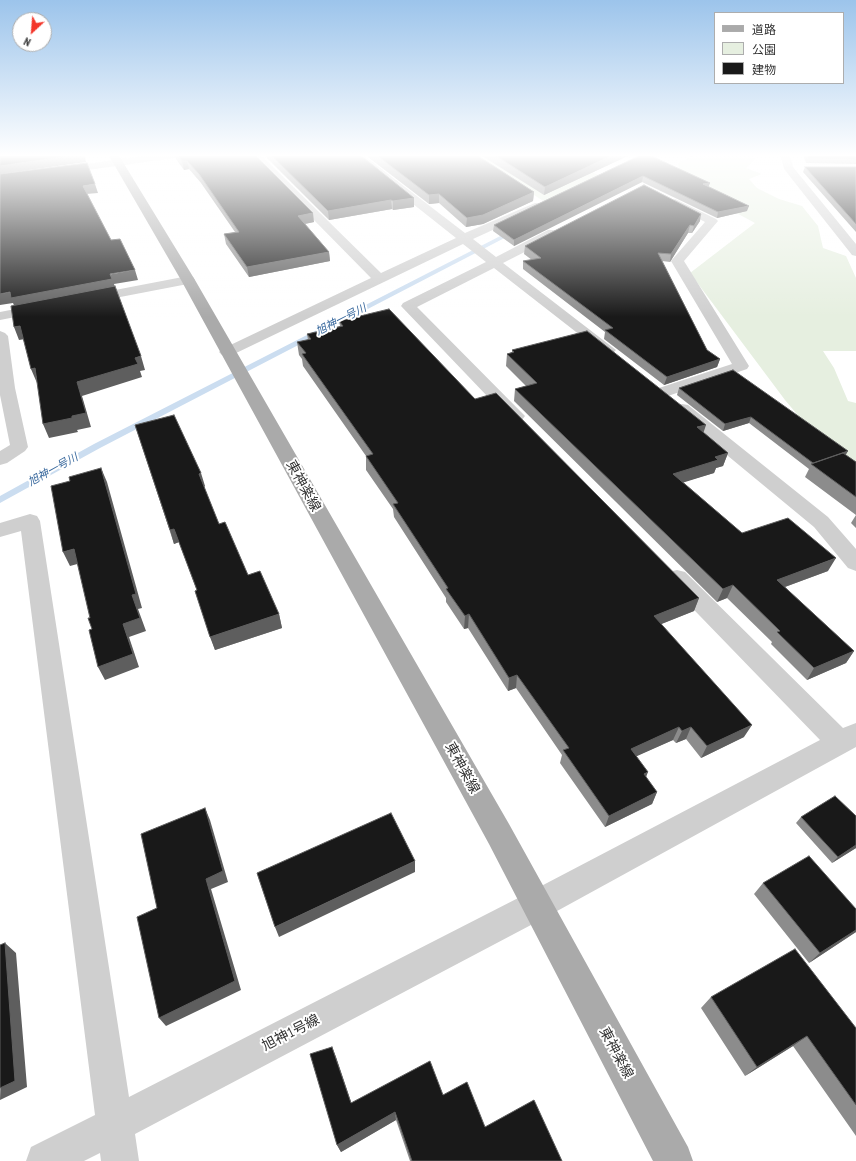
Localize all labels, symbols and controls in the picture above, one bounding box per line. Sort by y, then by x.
north arrow [12,12,52,52]
legend [714,12,844,84]
text: 道路 [752,22,776,37]
text: N [21,34,33,49]
text: 公園 [752,42,776,57]
text: 建物 [752,62,776,77]
water label: 旭神一号川 [314,302,368,338]
water label: 旭神一号川 [26,451,80,489]
street label: 東神楽線 [282,457,324,515]
street label: 東神楽線 [441,739,483,797]
street label: 旭神1号線 [259,1011,323,1055]
street label: 東神楽線 [595,1024,637,1082]

